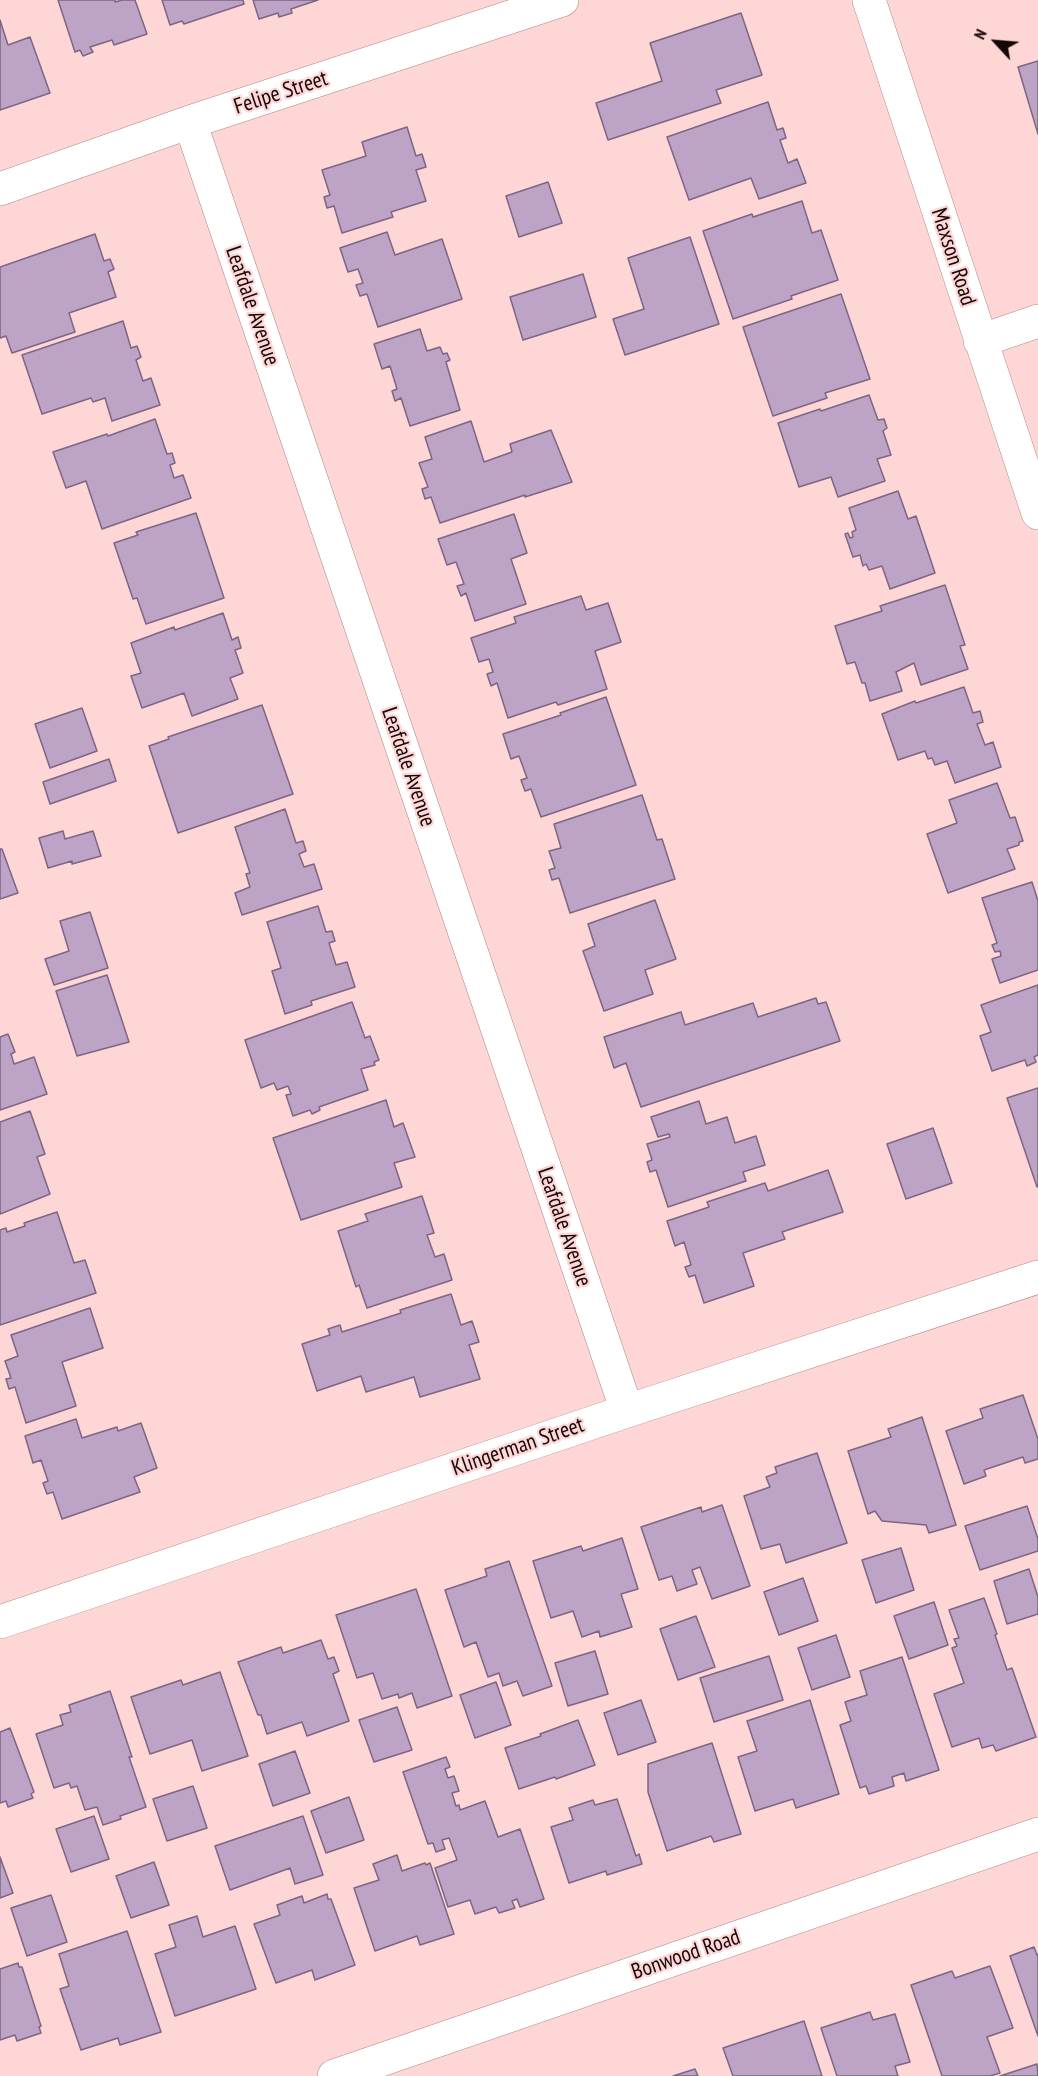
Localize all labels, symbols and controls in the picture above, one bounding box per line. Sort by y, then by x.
north arrow [966,12,1026,72]
text: N [969,26,991,42]
street label: Felipe Street [231,65,331,121]
street label: Maxson Road [925,205,981,309]
street label: Leafdale Avenue [219,243,285,369]
street label: Leafdale Avenue [375,704,441,830]
street label: Leafdale Avenue [531,1164,597,1290]
street label: Klingerman Street [448,1412,588,1482]
street label: Bonwood Road [628,1924,744,1986]

